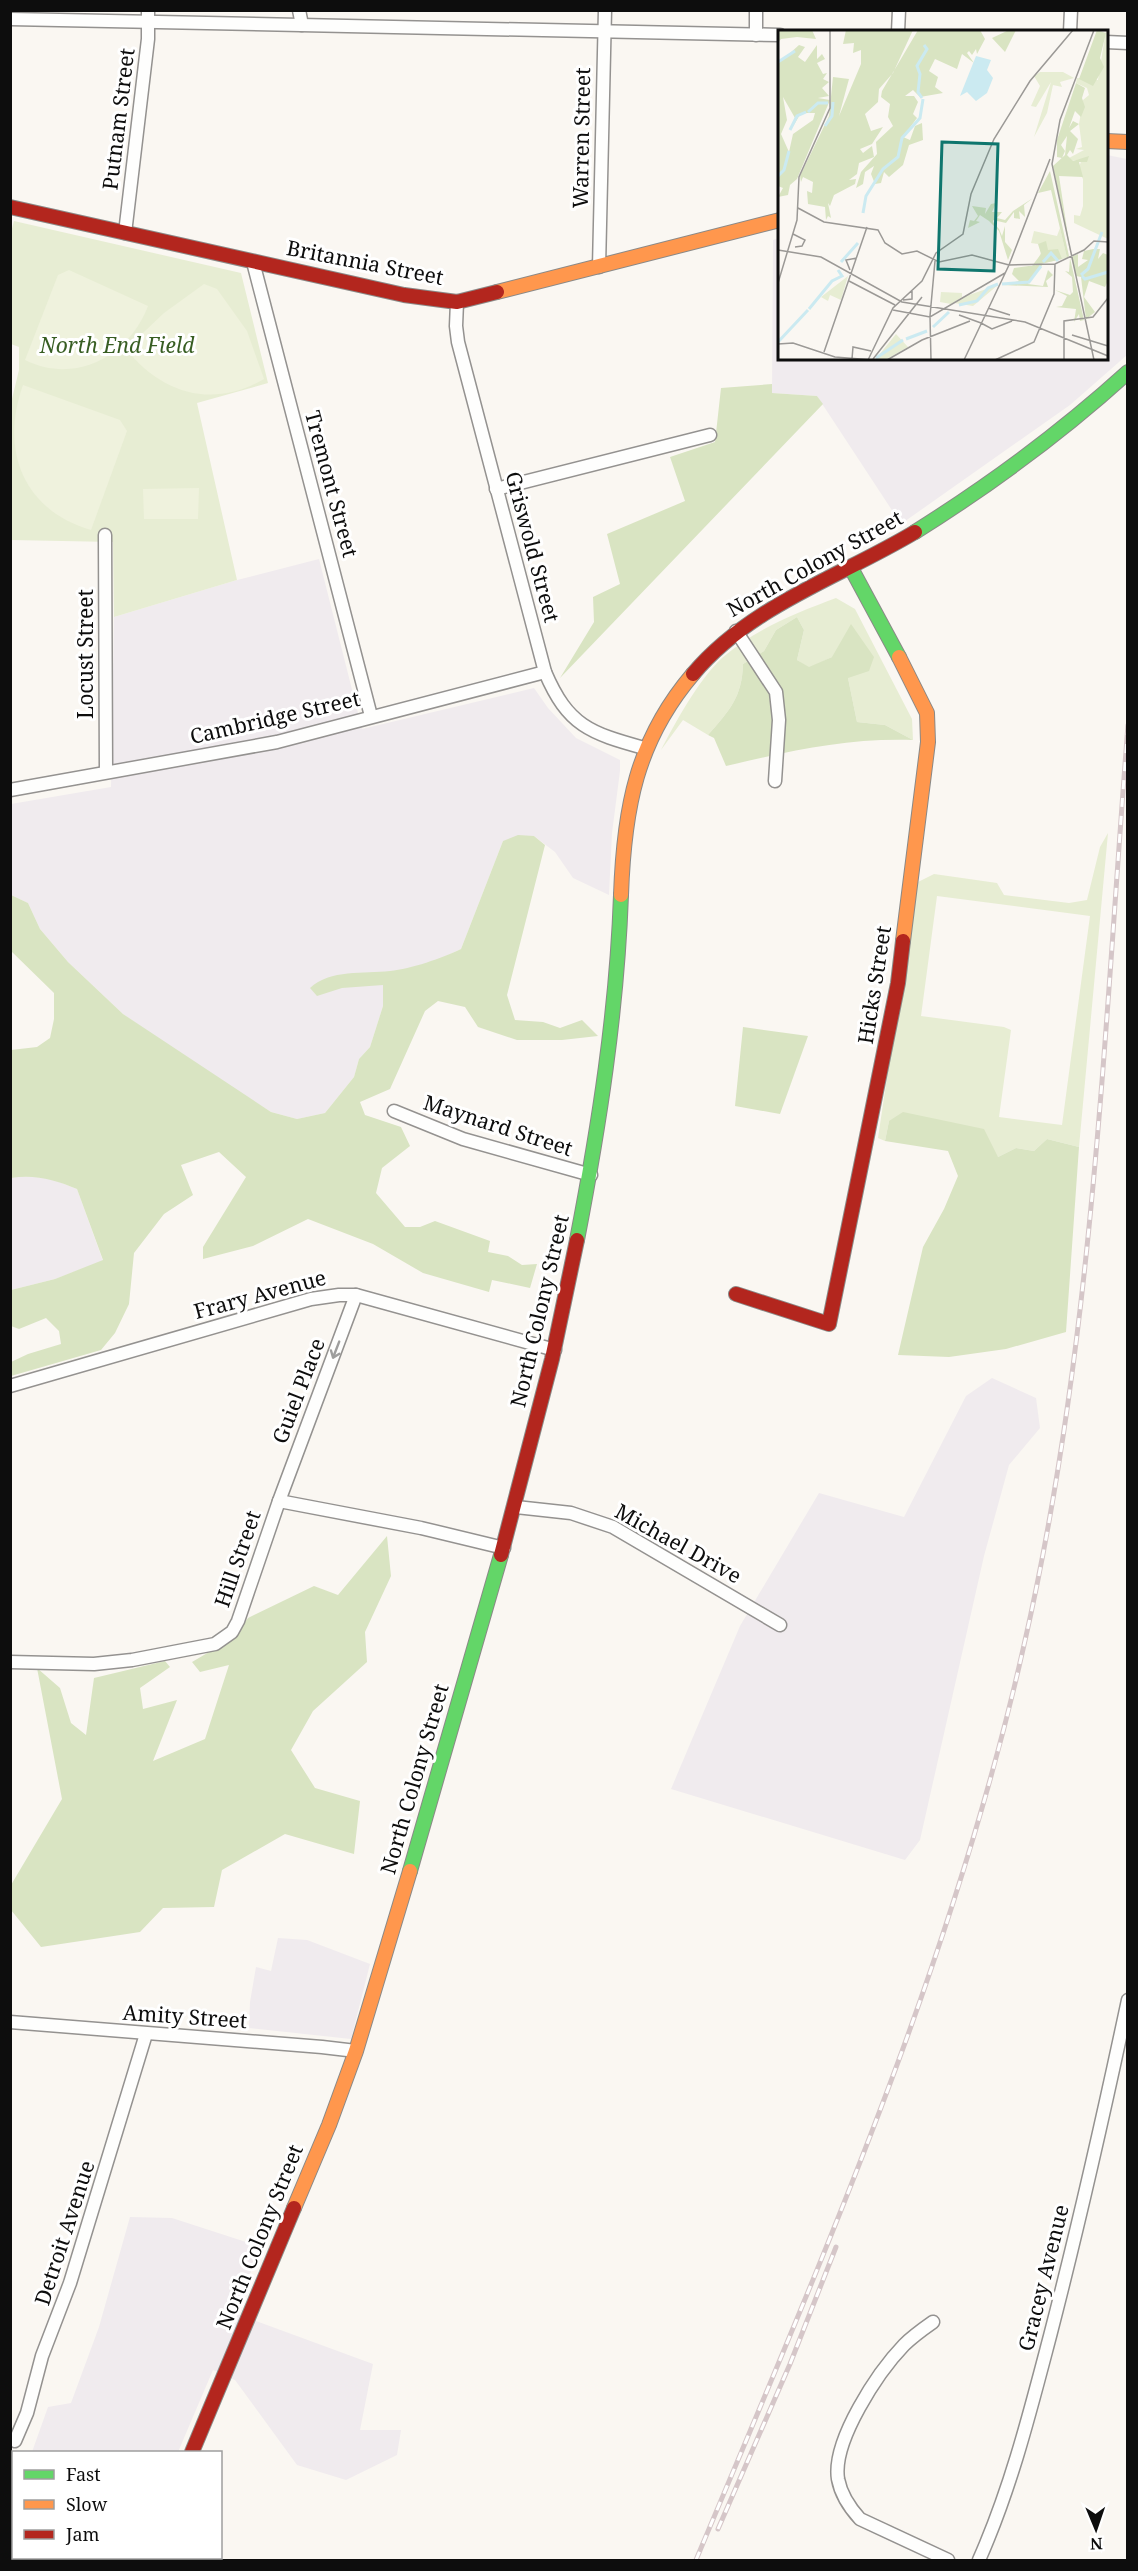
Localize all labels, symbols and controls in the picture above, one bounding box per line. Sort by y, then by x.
inset map [778,30,1108,360]
street label: Putnam Street [95,46,141,191]
street label: Warren Street [566,67,596,209]
street label: Britannia Street [284,233,446,291]
park label: North End Field [39,331,195,359]
street label: Tremont Street [299,407,365,560]
street label: Griswold Street [499,468,567,625]
street label: North Colony Street [722,503,907,623]
street label: Locust Street [71,589,99,719]
street label: Cambridge Street [187,684,362,750]
street label: Hicks Street [851,924,897,1046]
street label: Maynard Street [420,1088,576,1162]
street label: North Colony Street [503,1212,575,1410]
street label: Frary Avenue [190,1263,329,1325]
street label: Guiel Place [265,1334,331,1447]
one-way arrow [329,1340,340,1358]
street label: Michael Drive [610,1497,747,1589]
street label: Hill Street [207,1507,267,1611]
street label: North Colony Street [373,1680,455,1877]
street label: Amity Street [122,1998,248,2034]
street label: North Colony Street [209,2140,309,2333]
street label: Detroit Avenue [27,2157,101,2309]
street label: Gracey Avenue [1011,2201,1075,2354]
legend [12,2451,222,2559]
text: Fast [66,2462,101,2486]
text: Slow [66,2492,108,2516]
north arrow [1066,2499,1126,2559]
text: Jam [65,2522,100,2546]
text: N [1089,2533,1103,2555]

